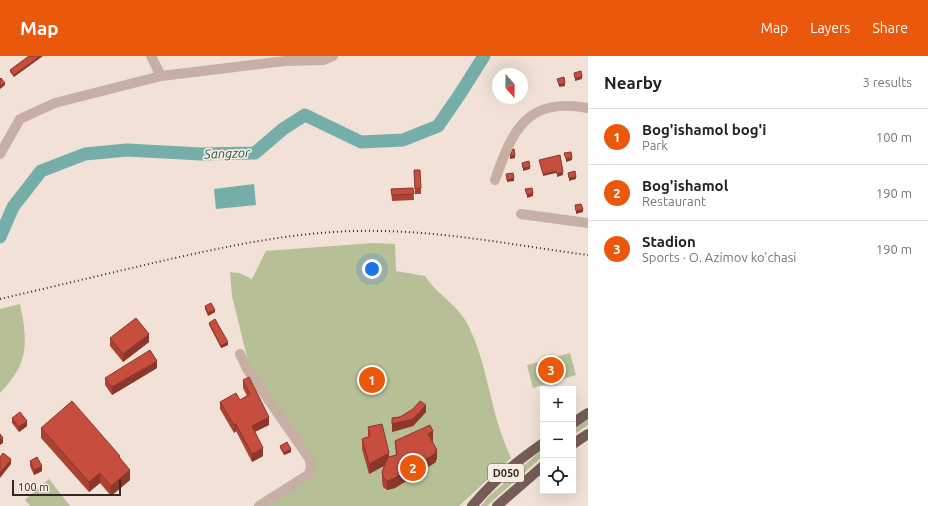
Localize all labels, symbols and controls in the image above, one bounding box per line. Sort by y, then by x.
text: Map [20,17,59,39]
text: Map [761,20,788,36]
text: Layers [810,20,850,36]
text: Share [872,20,908,36]
north arrow [492,68,528,104]
text: Nearby [604,73,662,92]
text: 3 results [862,75,912,89]
text: Bog'ishamol bog'i [642,121,766,138]
text: 1 [613,130,621,144]
text: 100 m [876,130,912,144]
text: Park [642,138,668,152]
water label: Sangzor [203,145,251,161]
text: Bog'ishamol [642,177,728,194]
text: 2 [613,186,621,200]
text: 190 m [876,186,912,200]
text: Restaurant [642,194,706,208]
text: Stadion [642,233,696,250]
text: 3 [613,242,621,256]
text: 190 m [876,242,912,256]
text: Sports · O. Azimov ko'chasi [642,250,796,264]
your location [362,259,382,279]
pin: 3 [538,355,564,385]
pin: 1 [359,365,385,395]
map controls [540,386,576,494]
button: + [540,386,576,422]
button: − [540,422,576,458]
pin: 2 [400,453,426,483]
button: locate [540,458,576,494]
road number: D050 [488,464,524,482]
scale bar [12,478,121,497]
text: 100 m [18,481,49,493]

